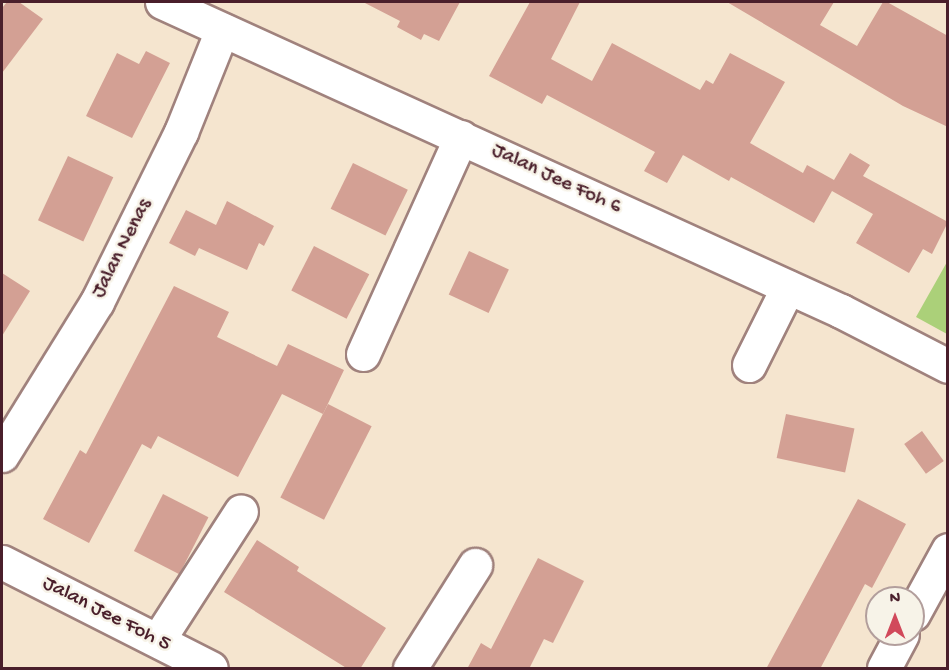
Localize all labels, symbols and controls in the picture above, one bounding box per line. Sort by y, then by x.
street label: Jalan Jee Foh 6 [487,139,625,221]
street label: Jalan Nenas [87,195,159,303]
street label: Jalan Jee Foh 5 [38,572,174,658]
north arrow [865,586,925,646]
text: N [890,590,900,609]

